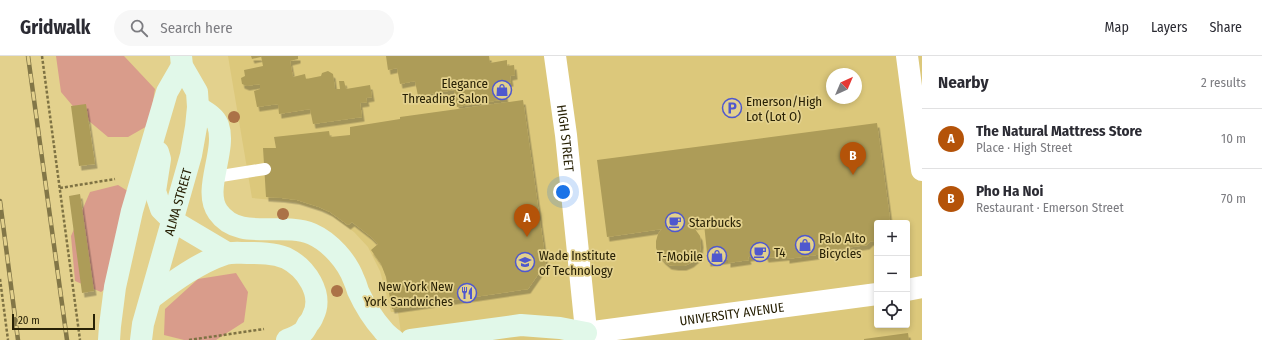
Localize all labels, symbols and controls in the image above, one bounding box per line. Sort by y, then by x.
search box [114,10,394,46]
text: Gridwalk [20,16,90,39]
icon: search [128,17,150,39]
text: Search here [160,19,233,37]
text: Map [1105,19,1129,36]
text: Layers [1151,19,1187,36]
text: Share [1209,19,1242,36]
north arrow [826,68,862,104]
text: Nearby [938,72,989,93]
text: 2 results [1201,75,1246,90]
place label: Elegance Threading Salon [402,76,488,106]
shop icon: Elegance Threading Salon [491,79,513,101]
place label: Emerson/High Lot (Lot O) [746,94,822,124]
parking icon: Emerson/High Lot (Lot O) [721,97,743,119]
street label: HIGH STREET [554,104,577,172]
text: The Natural Mattress Store [976,122,1142,140]
text: A [947,131,955,146]
text: 10 m [1221,131,1246,146]
text: Place · High Street [976,140,1072,155]
pin: B [840,142,866,175]
street label: ALMA STREET [161,167,195,237]
your location [553,182,573,202]
text: Pho Ha Noi [976,182,1043,200]
text: B [947,191,955,206]
text: 70 m [1221,191,1246,206]
text: Restaurant · Emerson Street [976,200,1124,215]
pin: A [514,204,540,237]
cafe icon: Starbucks [664,211,686,233]
place label: Starbucks [689,215,742,230]
map controls [874,220,910,328]
button: + [874,220,910,256]
place label: Palo Alto Bicycles [819,231,866,261]
shop icon: Palo Alto Bicycles [794,234,816,256]
cafe icon: T4 [749,241,771,263]
shop icon: T-Mobile [706,245,728,267]
place label: T4 [774,245,786,260]
place label: Wade Institute of Technology [539,248,616,278]
place label: T-Mobile [657,249,703,264]
school or university icon: Wade Institute of Technology [514,251,536,273]
button: − [874,256,910,292]
place label: New York New York Sandwiches [364,279,453,309]
restaurant icon: New York New York Sandwiches [456,282,478,304]
button: locate [874,292,910,328]
street label: UNIVERSITY AVENUE [679,300,785,328]
scale bar [12,312,95,331]
text: 20 m [18,314,40,327]

